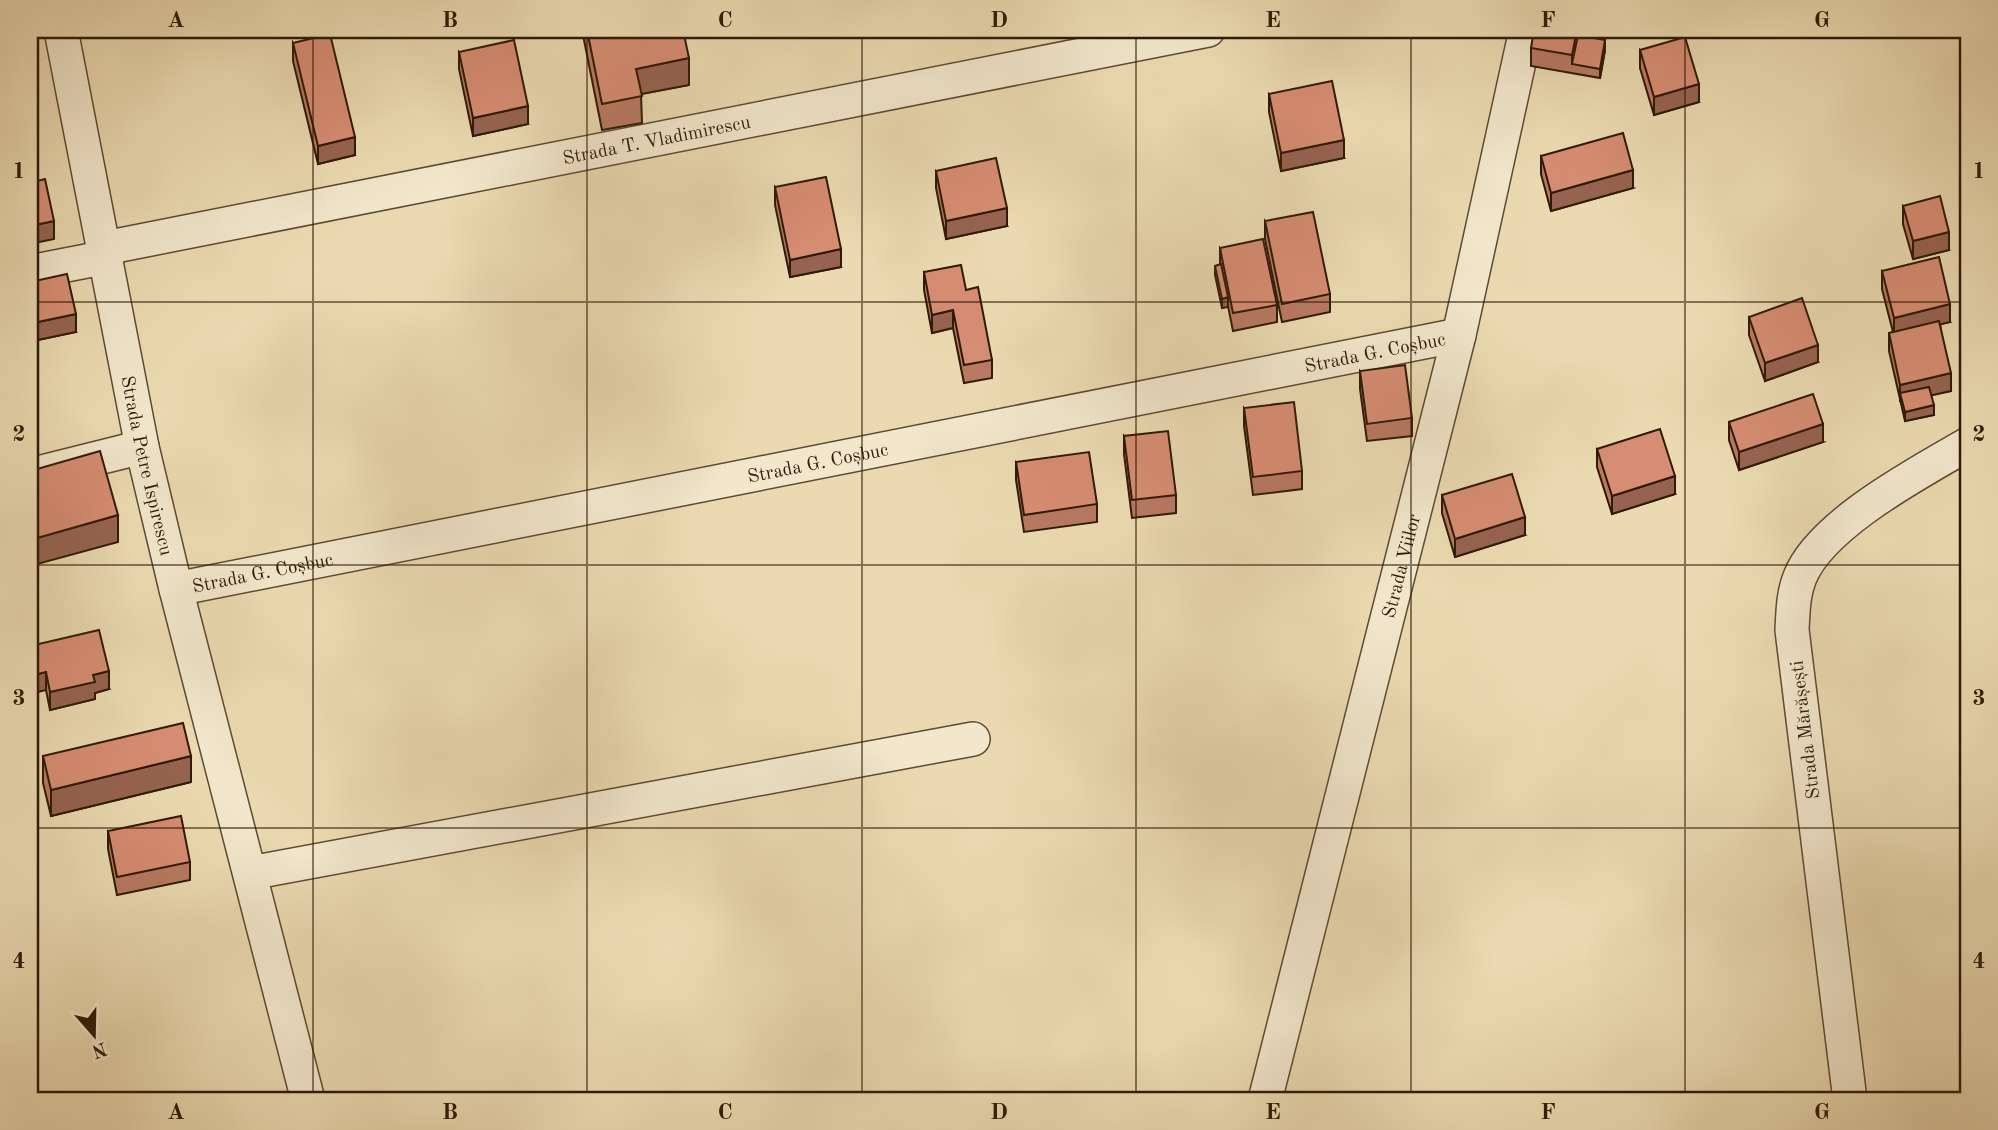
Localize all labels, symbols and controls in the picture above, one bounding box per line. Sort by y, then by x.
text: A [167,9,185,32]
text: B [442,9,458,32]
text: C [717,9,733,32]
text: D [990,9,1008,32]
text: E [1265,9,1281,32]
text: F [1540,9,1556,32]
text: G [1814,9,1830,32]
street label: Strada T. Vladimirescu [561,114,752,169]
text: 1 [12,160,26,183]
text: 1 [1972,160,1986,183]
street label: Strada G. Coșbuc [1303,331,1447,377]
street label: Strada Petre Ispirescu [116,374,175,558]
text: 2 [12,423,26,446]
text: 2 [1972,423,1986,446]
street label: Strada G. Coșbuc [746,441,890,488]
street label: Strada Viilor [1381,512,1425,621]
street label: Strada G. Coșbuc [191,551,335,598]
street label: Strada Mărășești [1789,659,1824,800]
text: 3 [12,687,26,710]
text: 3 [1972,687,1986,710]
text: 4 [12,950,26,973]
text: 4 [1972,950,1986,973]
north arrow [60,1000,130,1070]
text: N [88,1037,109,1060]
text: A [167,1101,185,1124]
text: B [442,1101,458,1124]
text: C [717,1101,733,1124]
text: D [990,1101,1008,1124]
text: E [1265,1101,1281,1124]
text: F [1540,1101,1556,1124]
text: G [1814,1101,1830,1124]

